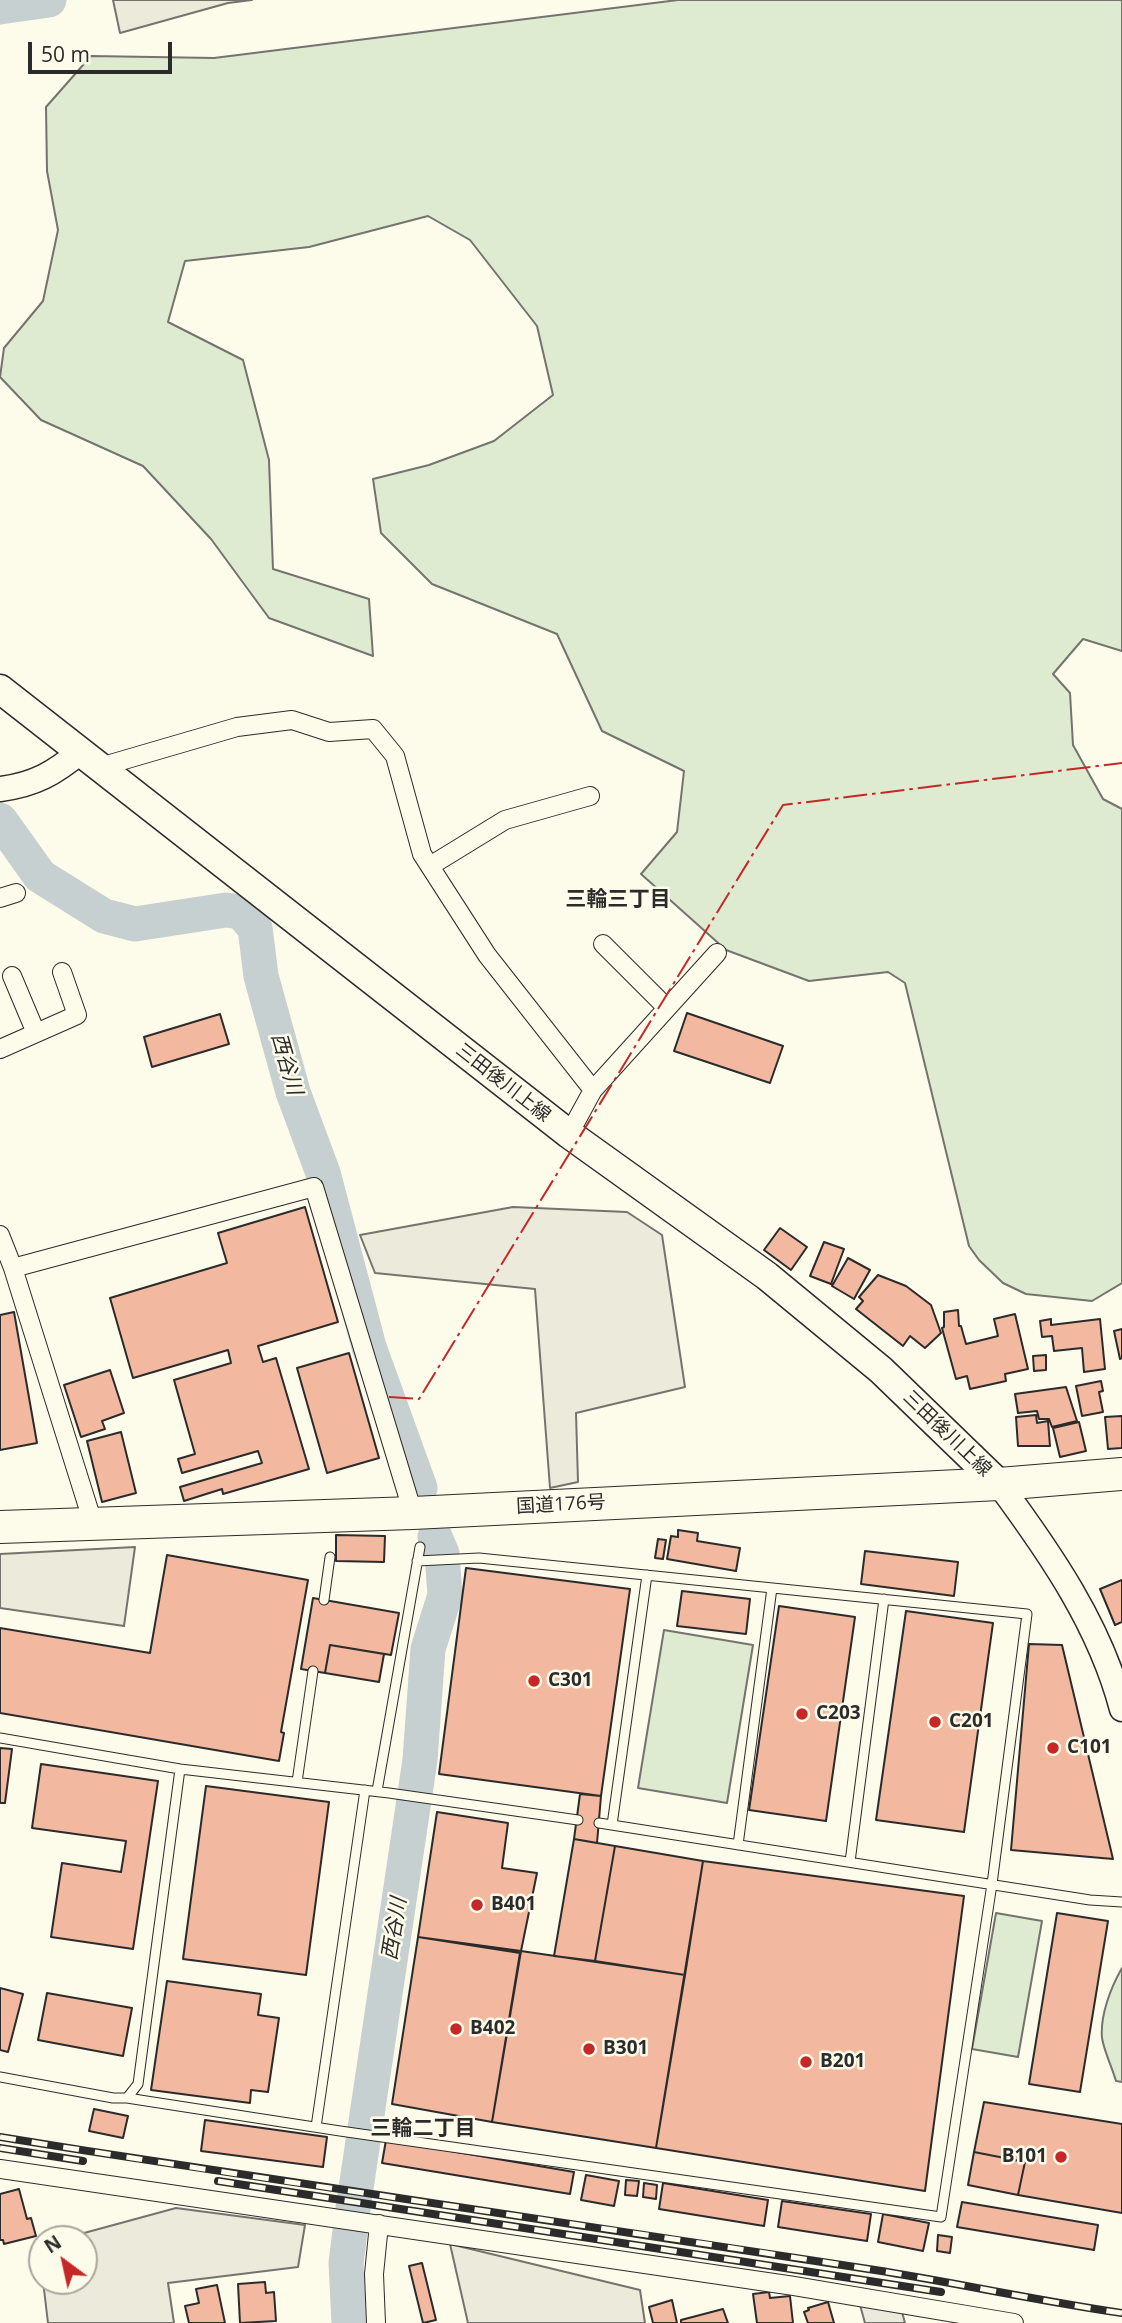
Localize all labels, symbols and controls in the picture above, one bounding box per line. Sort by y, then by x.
scale bar [32,28,175,72]
text: 50 m [41,40,90,68]
district label: 三輪三丁目 [566,887,670,913]
water label: 西谷川 [265,1030,307,1098]
street label: 三田後川上線 [451,1039,555,1127]
street label: 三田後川上線 [898,1386,996,1482]
street label: 国道176号 [516,1491,606,1519]
place label: C301 [548,1670,593,1692]
marker: C301 [526,1673,542,1689]
place label: C203 [816,1703,861,1725]
marker: C203 [794,1706,810,1722]
place label: C201 [949,1711,994,1733]
marker: C201 [927,1714,943,1730]
place label: C101 [1067,1737,1112,1759]
marker: C101 [1045,1740,1061,1756]
place label: B401 [491,1894,536,1916]
water label: 西谷川 [378,1896,412,1962]
marker: B401 [469,1897,485,1913]
place label: B402 [470,2018,515,2040]
marker: B402 [448,2021,464,2037]
place label: B301 [603,2038,648,2060]
marker: B301 [581,2041,597,2057]
place label: B201 [820,2051,865,2073]
marker: B201 [798,2054,814,2070]
district label: 三輪二丁目 [371,2116,475,2142]
place label: B101 [1002,2146,1047,2168]
marker: B101 [1053,2149,1069,2165]
north arrow [28,2225,98,2295]
text: N [39,2229,66,2259]

